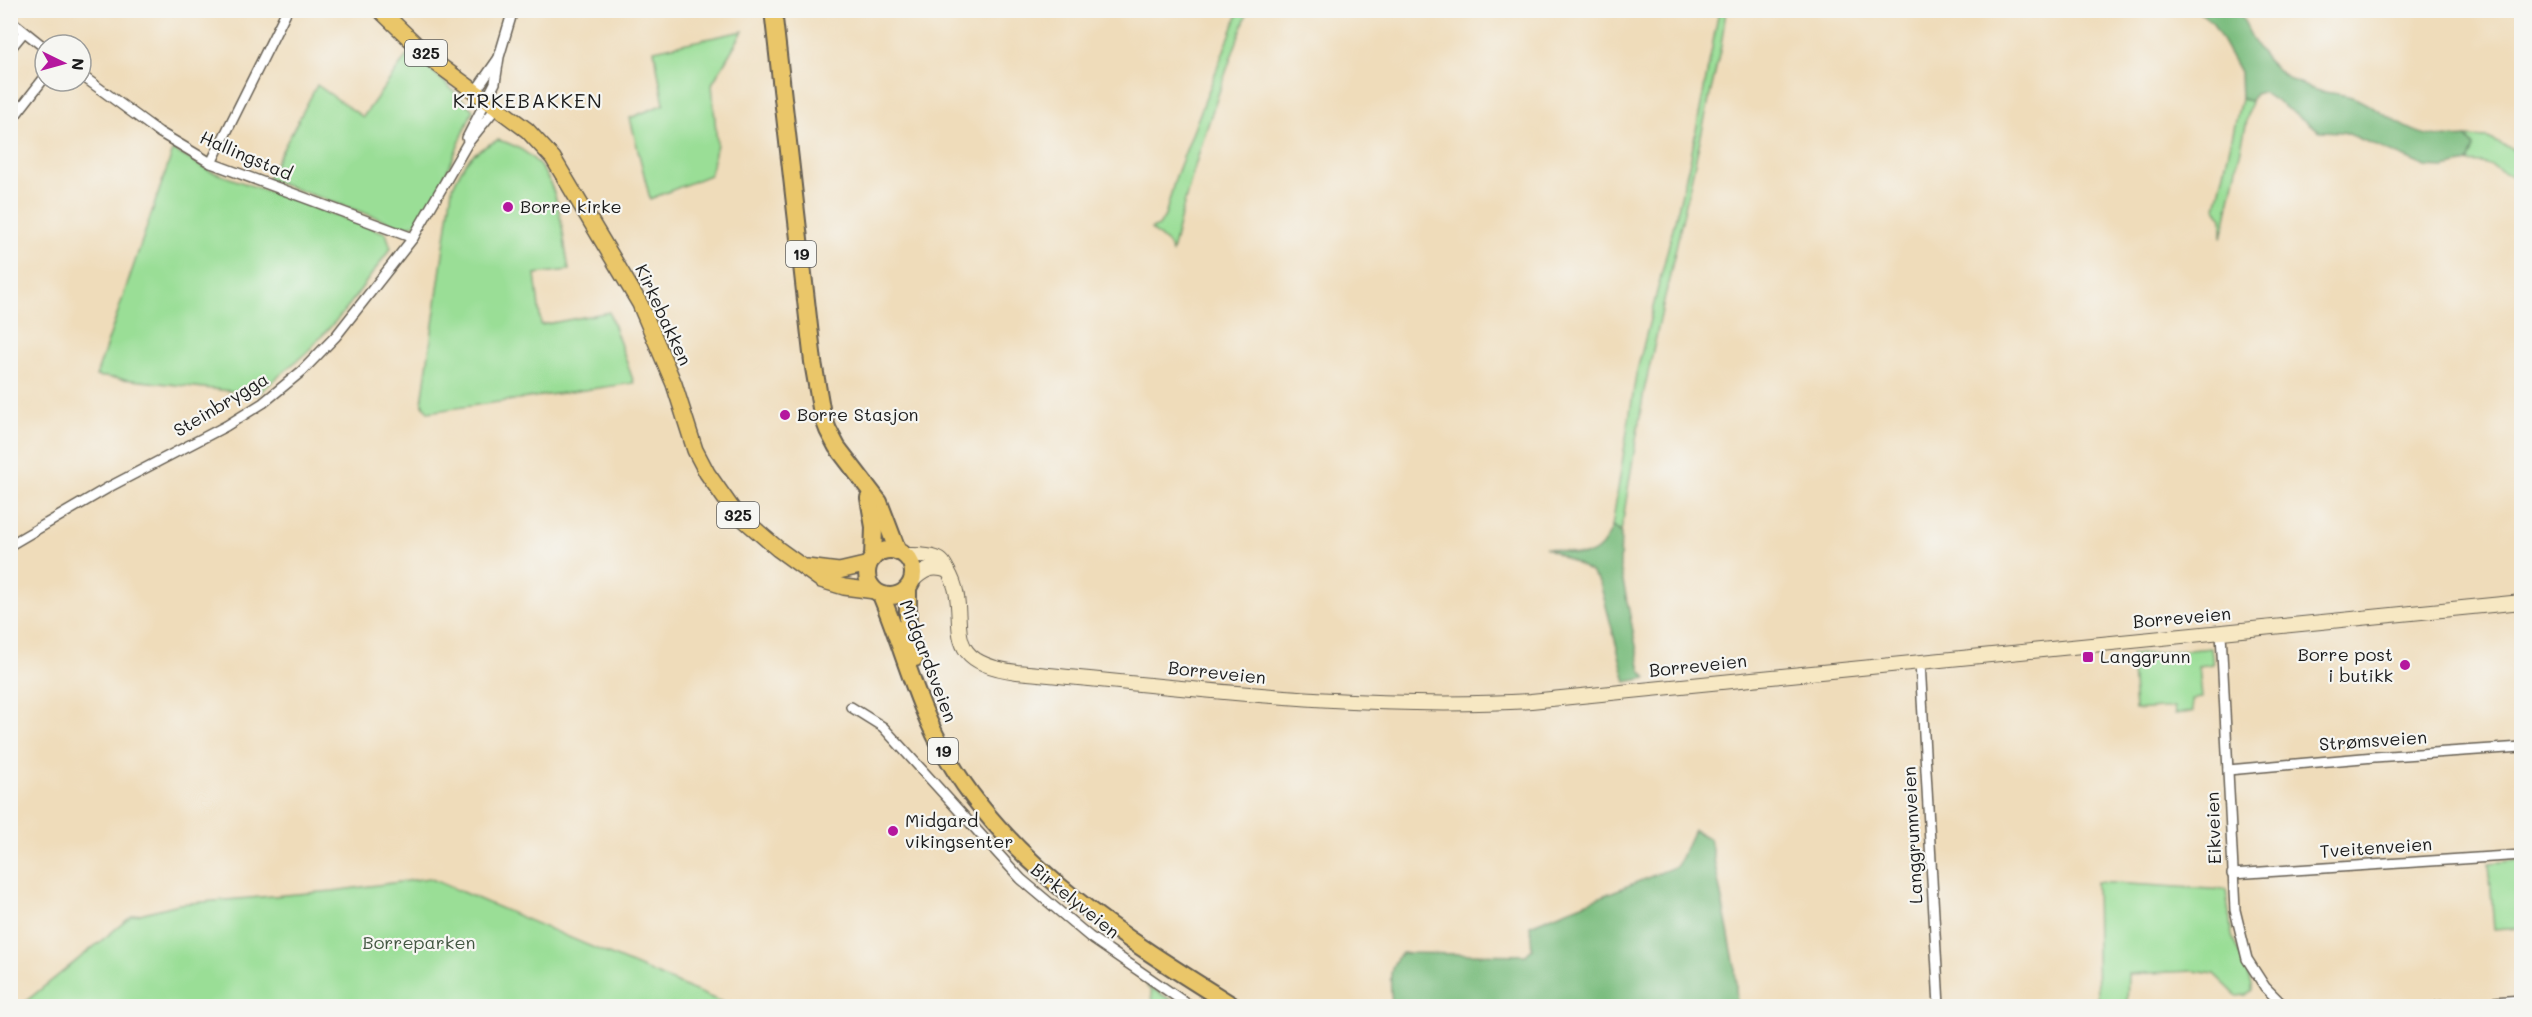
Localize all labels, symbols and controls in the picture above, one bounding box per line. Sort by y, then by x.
north arrow [33,33,93,93]
road number: 325 [405,40,447,66]
text: N [67,57,89,71]
district label: KIRKEBAKKEN [453,87,603,113]
street label: Hallingstad [196,125,296,185]
place label: Borre kirke [520,194,622,218]
marker: Borre kirke [501,200,515,214]
road number: 19 [786,241,816,267]
street label: Kirkebakken [630,260,698,369]
street label: Steinbrygga [169,366,272,442]
place label: Borre Stasjon [797,402,919,426]
marker: Borre Stasjon [778,408,792,422]
road number: 325 [717,502,759,528]
street label: Midgardsveien [895,596,963,725]
street label: Borreveien [2132,601,2232,633]
place label: Borre post i butikk [2298,642,2393,687]
place label: Langgrunn [2100,644,2190,668]
street label: Borreveien [1648,648,1748,682]
marker: Langgrunn [2081,650,2095,664]
street label: Borreveien [1167,655,1267,689]
marker: Borre post i butikk [2398,658,2412,672]
street label: Strømsveien [2318,724,2428,756]
road number: 19 [928,738,958,764]
street label: Langgrunnveien [1896,766,1928,904]
street label: Eikveien [2200,791,2226,865]
place label: Midgard vikingsenter [905,808,1013,853]
marker: Midgard vikingsenter [886,824,900,838]
street label: Tveitenveien [2319,831,2433,863]
street label: Birkelyveien [1026,857,1125,943]
park label: Borreparken [362,930,476,954]

